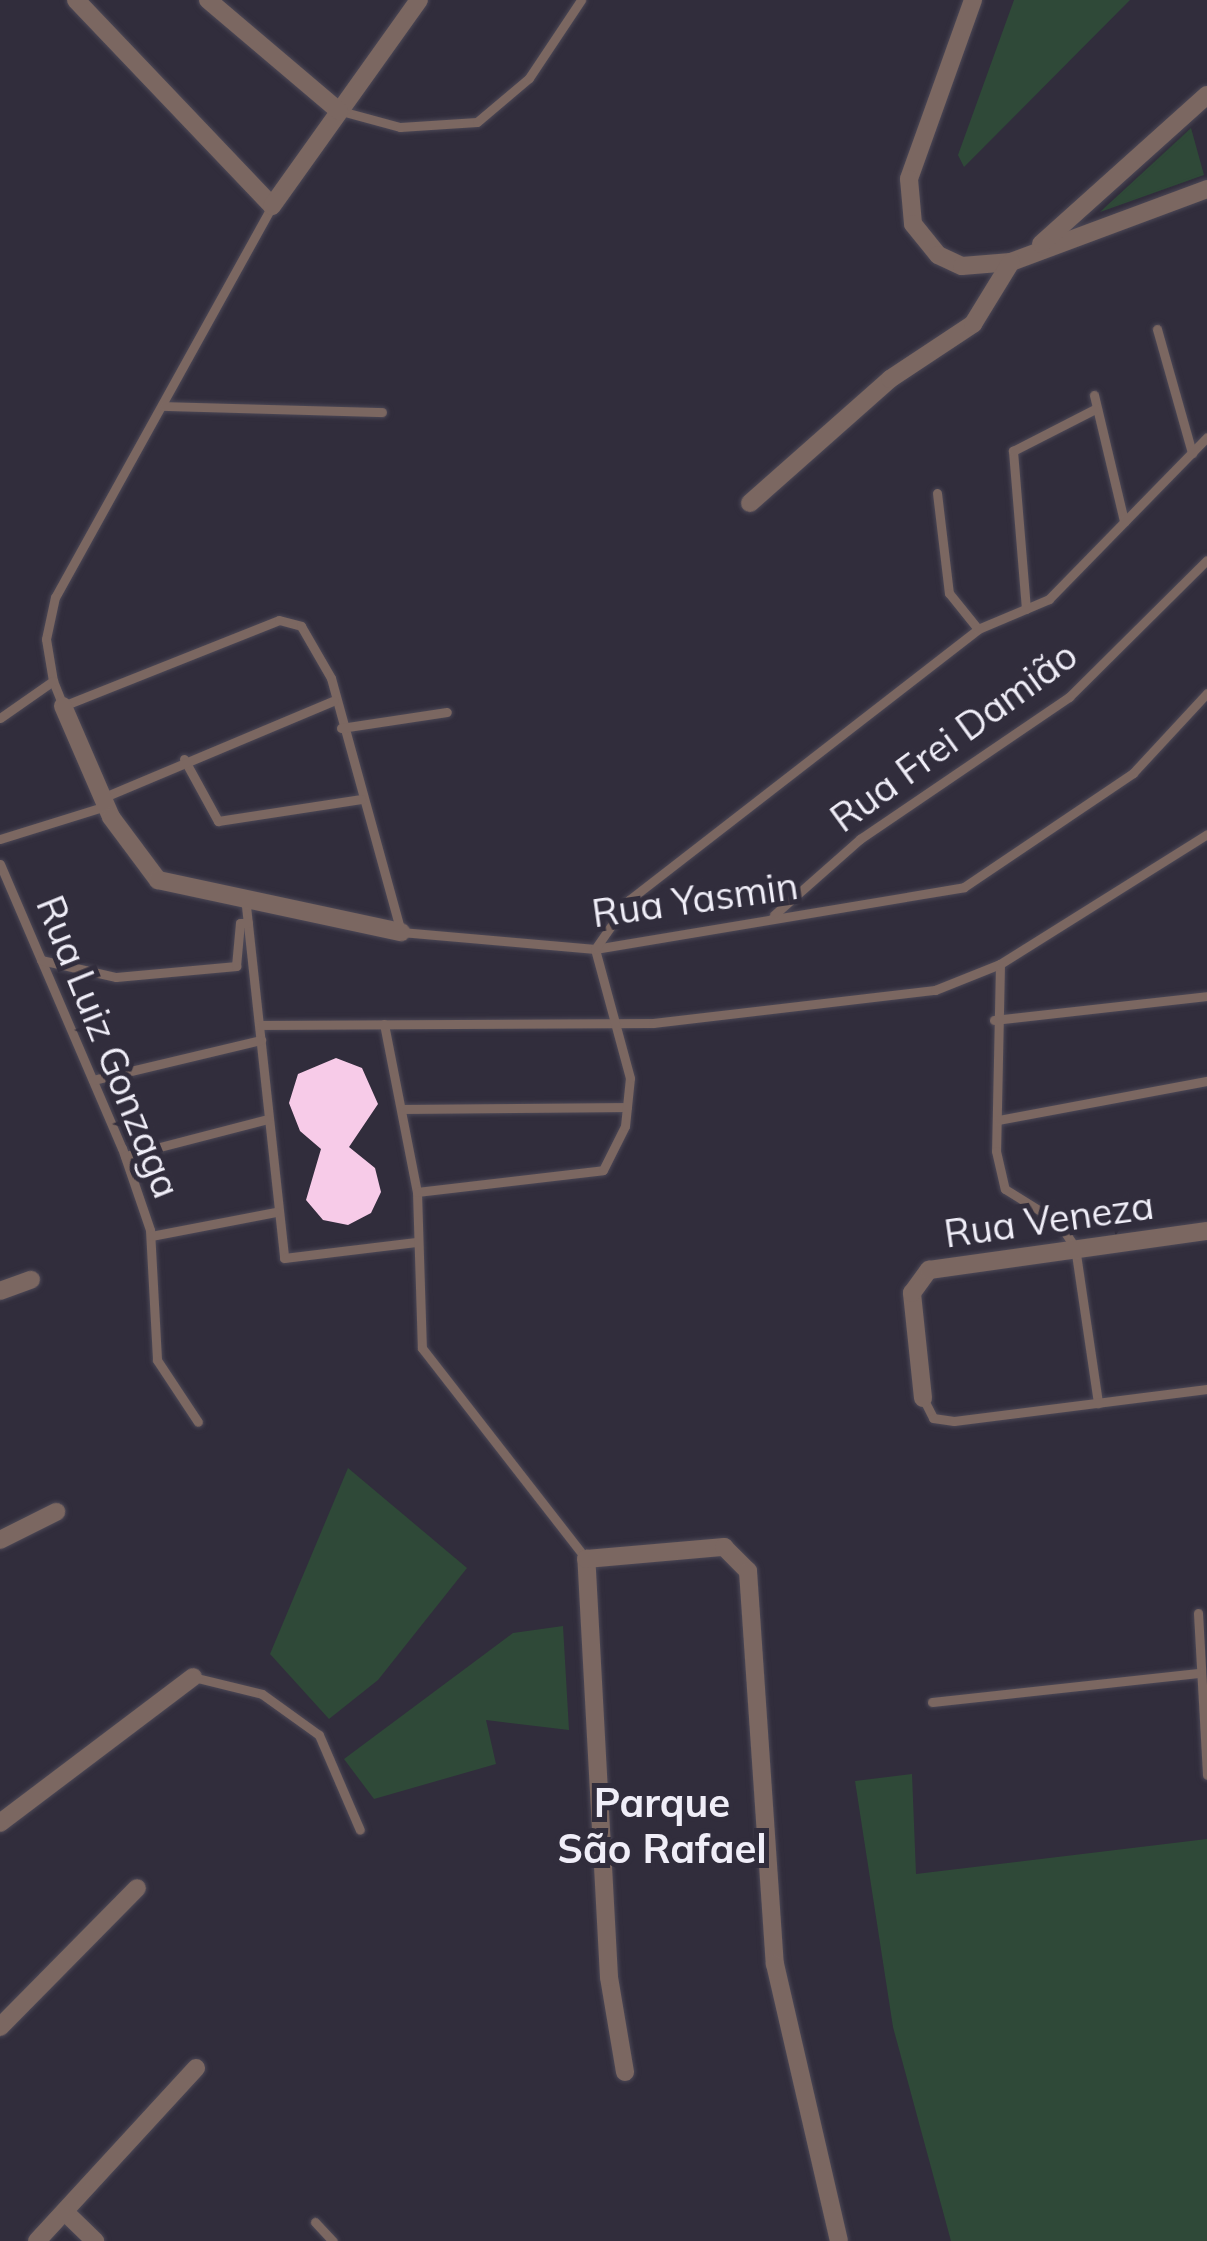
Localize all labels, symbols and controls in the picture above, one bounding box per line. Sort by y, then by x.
street label: Rua Frei Damião [822,632,1086,842]
street label: Rua Yasmin [589,863,801,937]
street label: Rua Luiz Gonzaga [27,889,189,1205]
street label: Rua Veneza [941,1183,1157,1257]
district label: Parque São Rafael [557,1778,767,1872]

